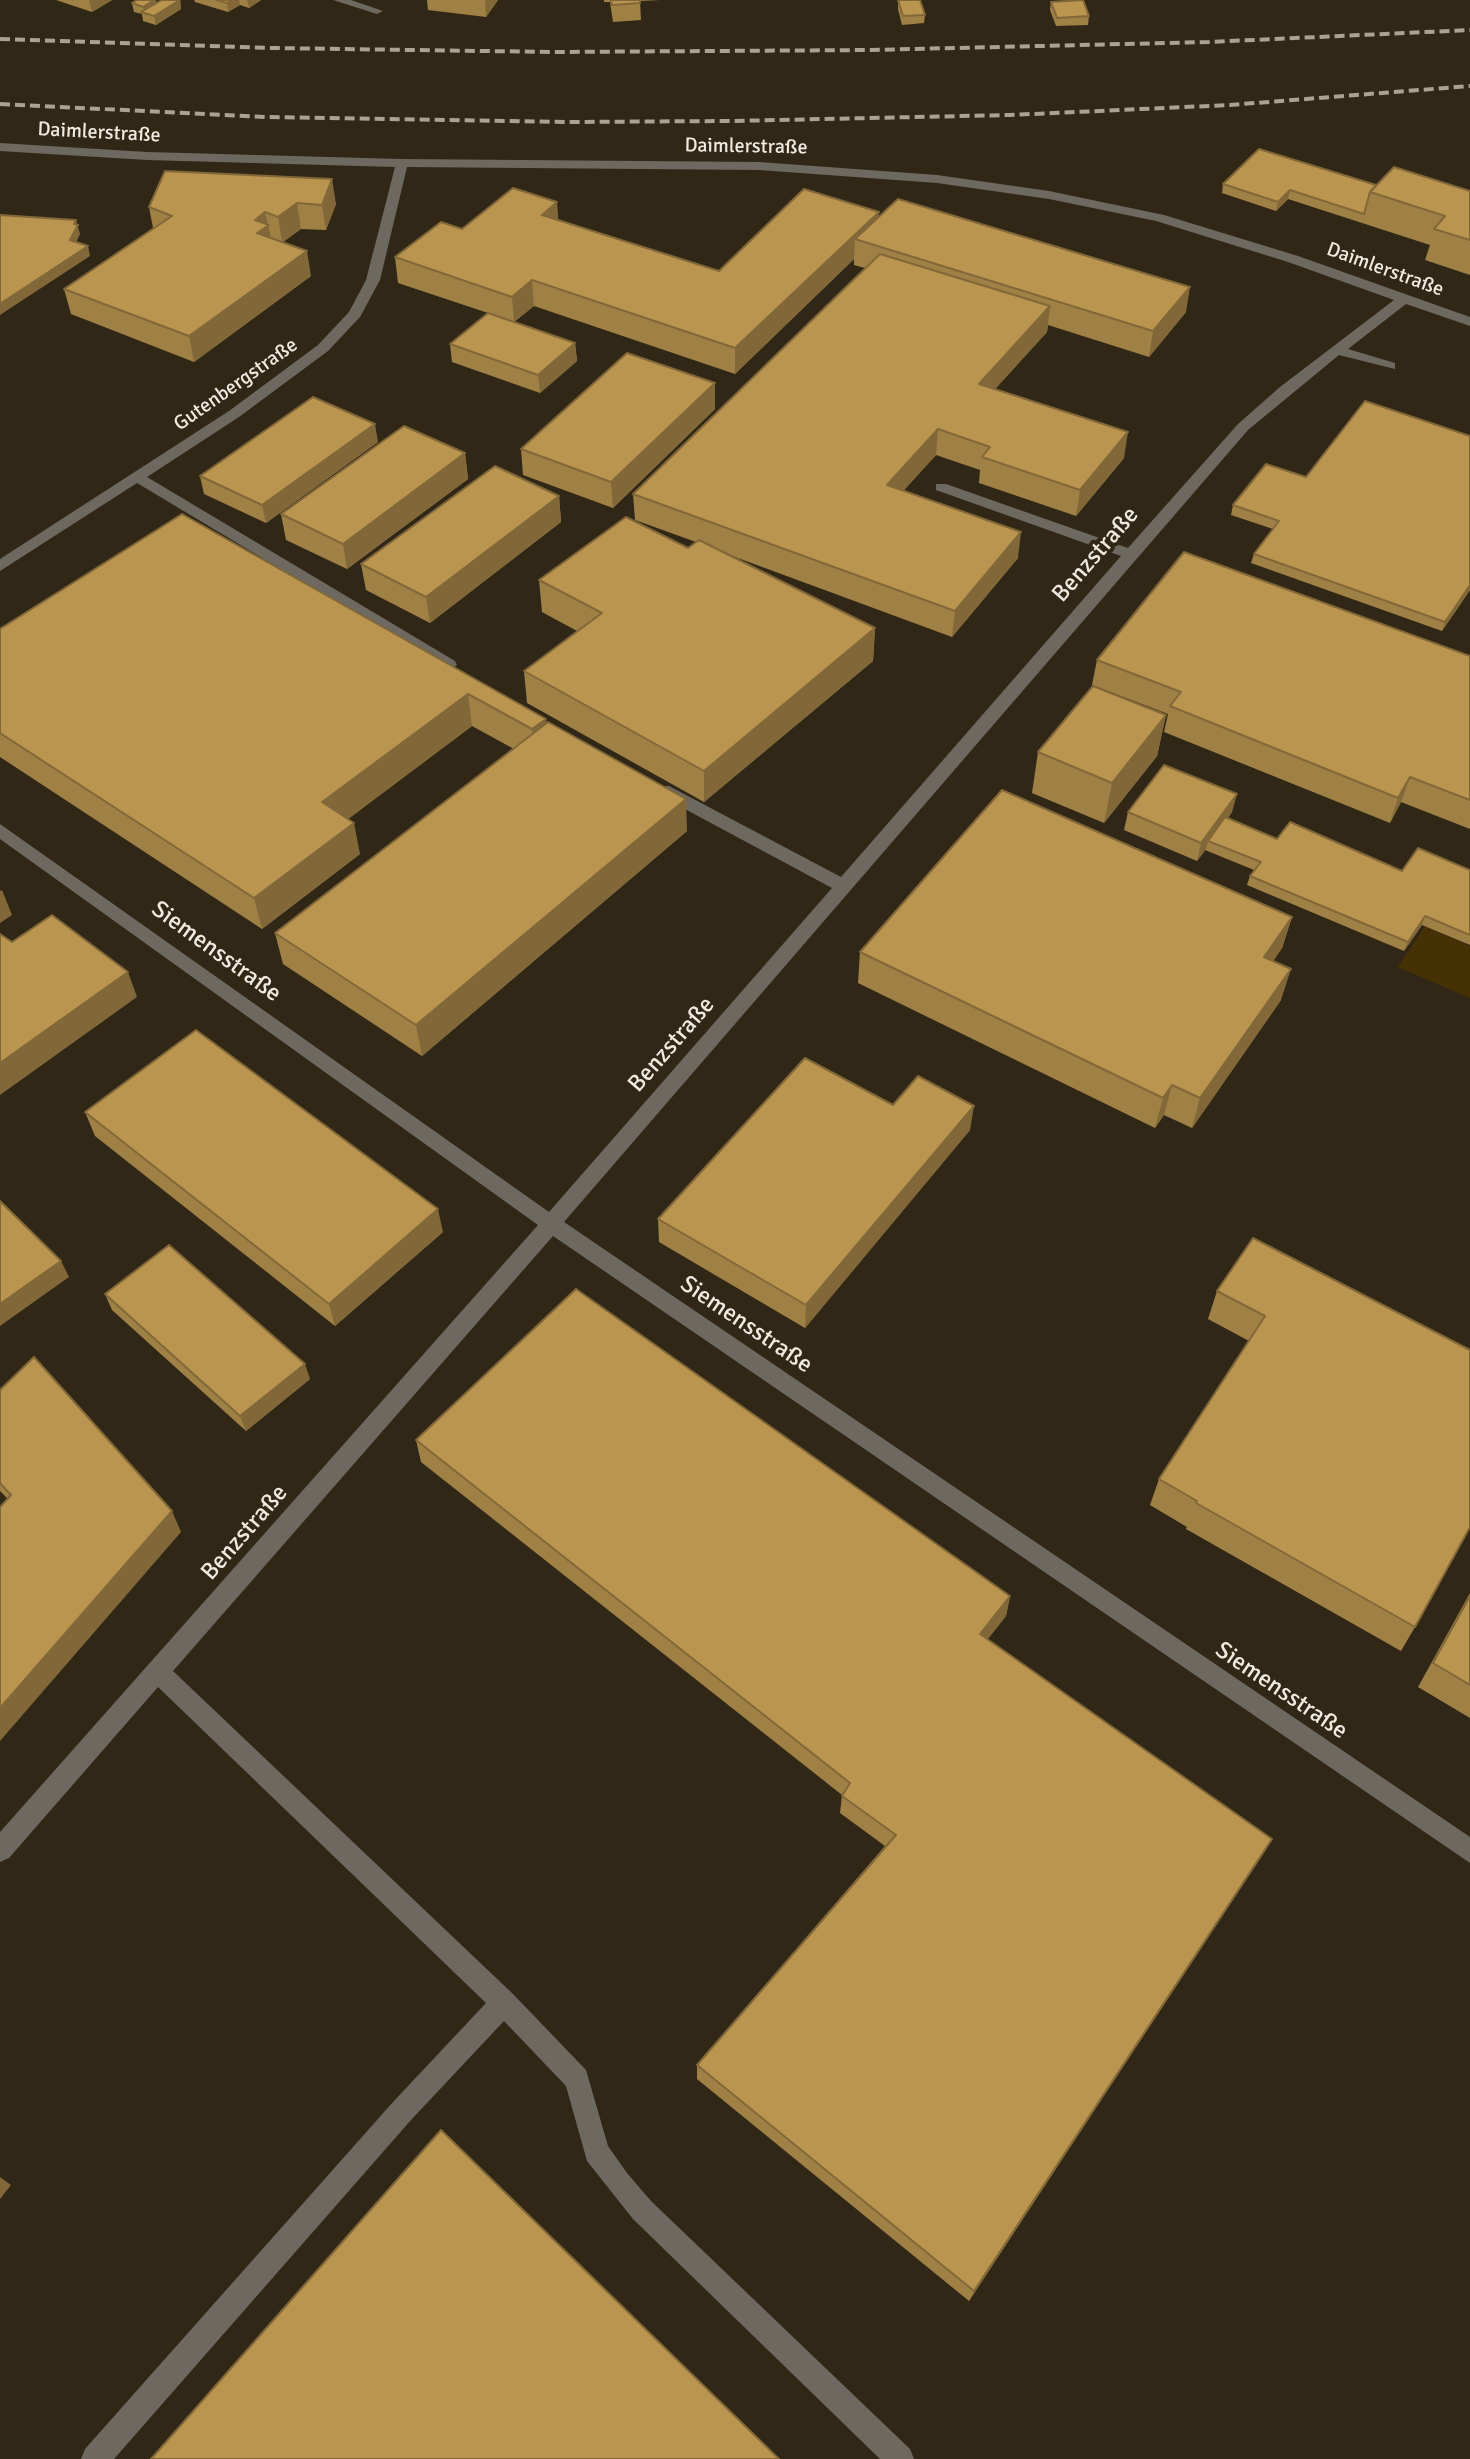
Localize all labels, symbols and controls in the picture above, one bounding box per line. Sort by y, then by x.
street label: Daimlerstraße [37,118,161,148]
street label: Daimlerstraße [684,134,808,160]
street label: Daimlerstraße [1323,238,1447,302]
street label: Gutenbergstraße [170,333,302,437]
street label: Benzstraße [1047,501,1145,609]
street label: Siemensstraße [145,895,287,1009]
street label: Benzstraße [623,991,721,1099]
street label: Siemensstraße [674,1270,818,1380]
street label: Benzstraße [196,1479,294,1587]
street label: Siemensstraße [1209,1636,1353,1746]

